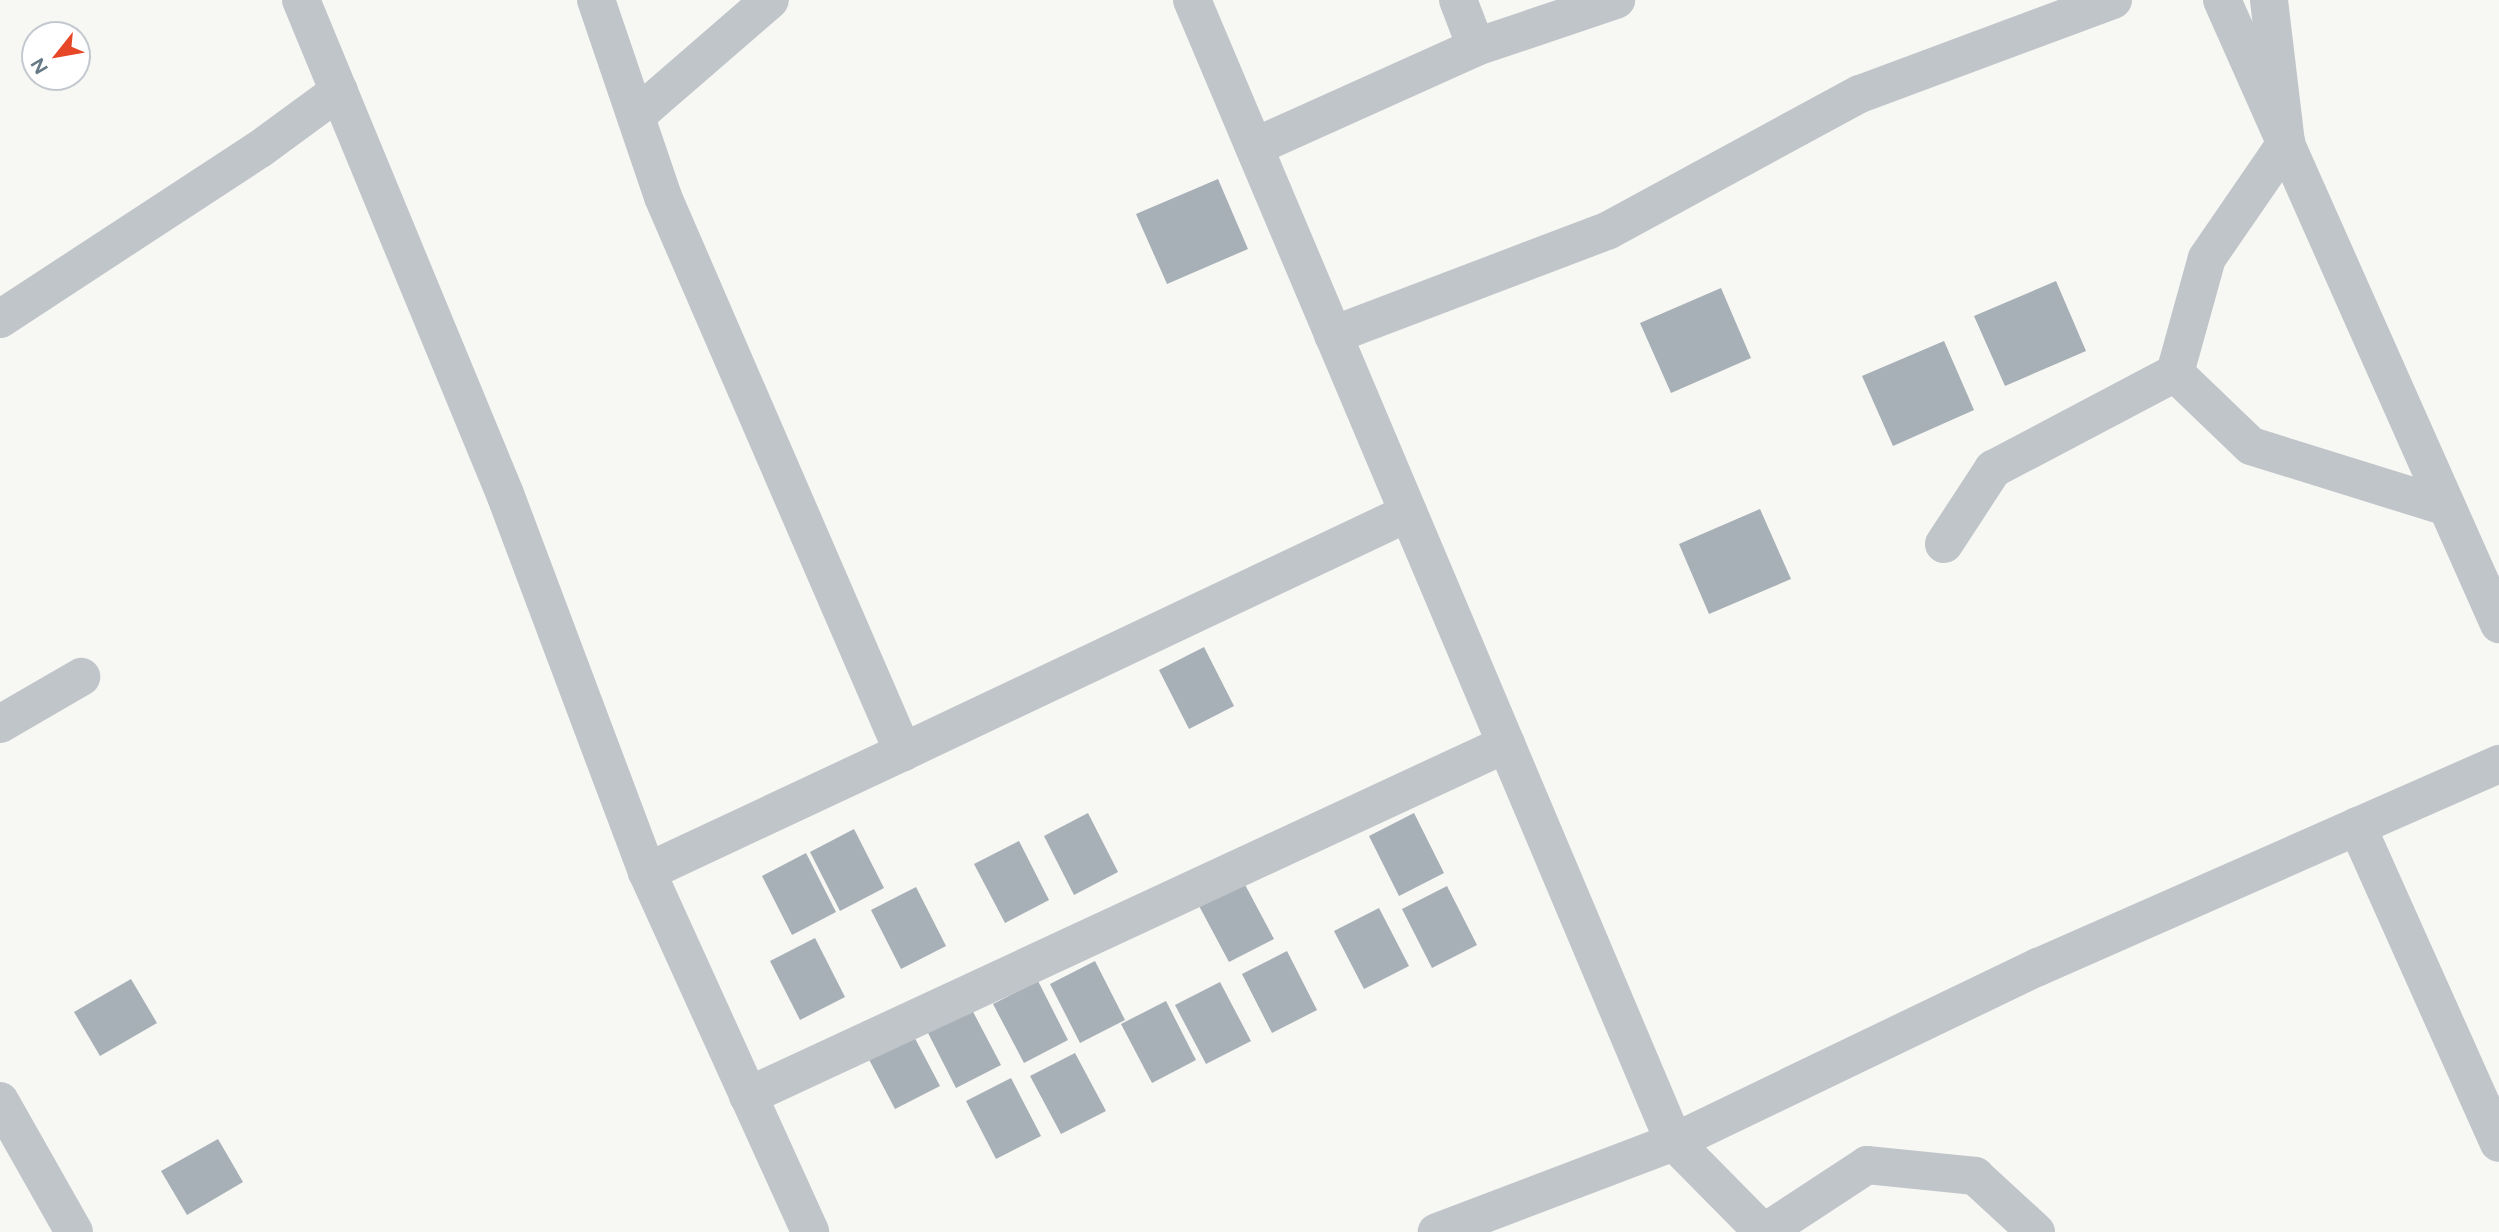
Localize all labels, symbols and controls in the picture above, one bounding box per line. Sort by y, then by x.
north arrow [21,21,91,91]
text: N [26,54,53,78]

